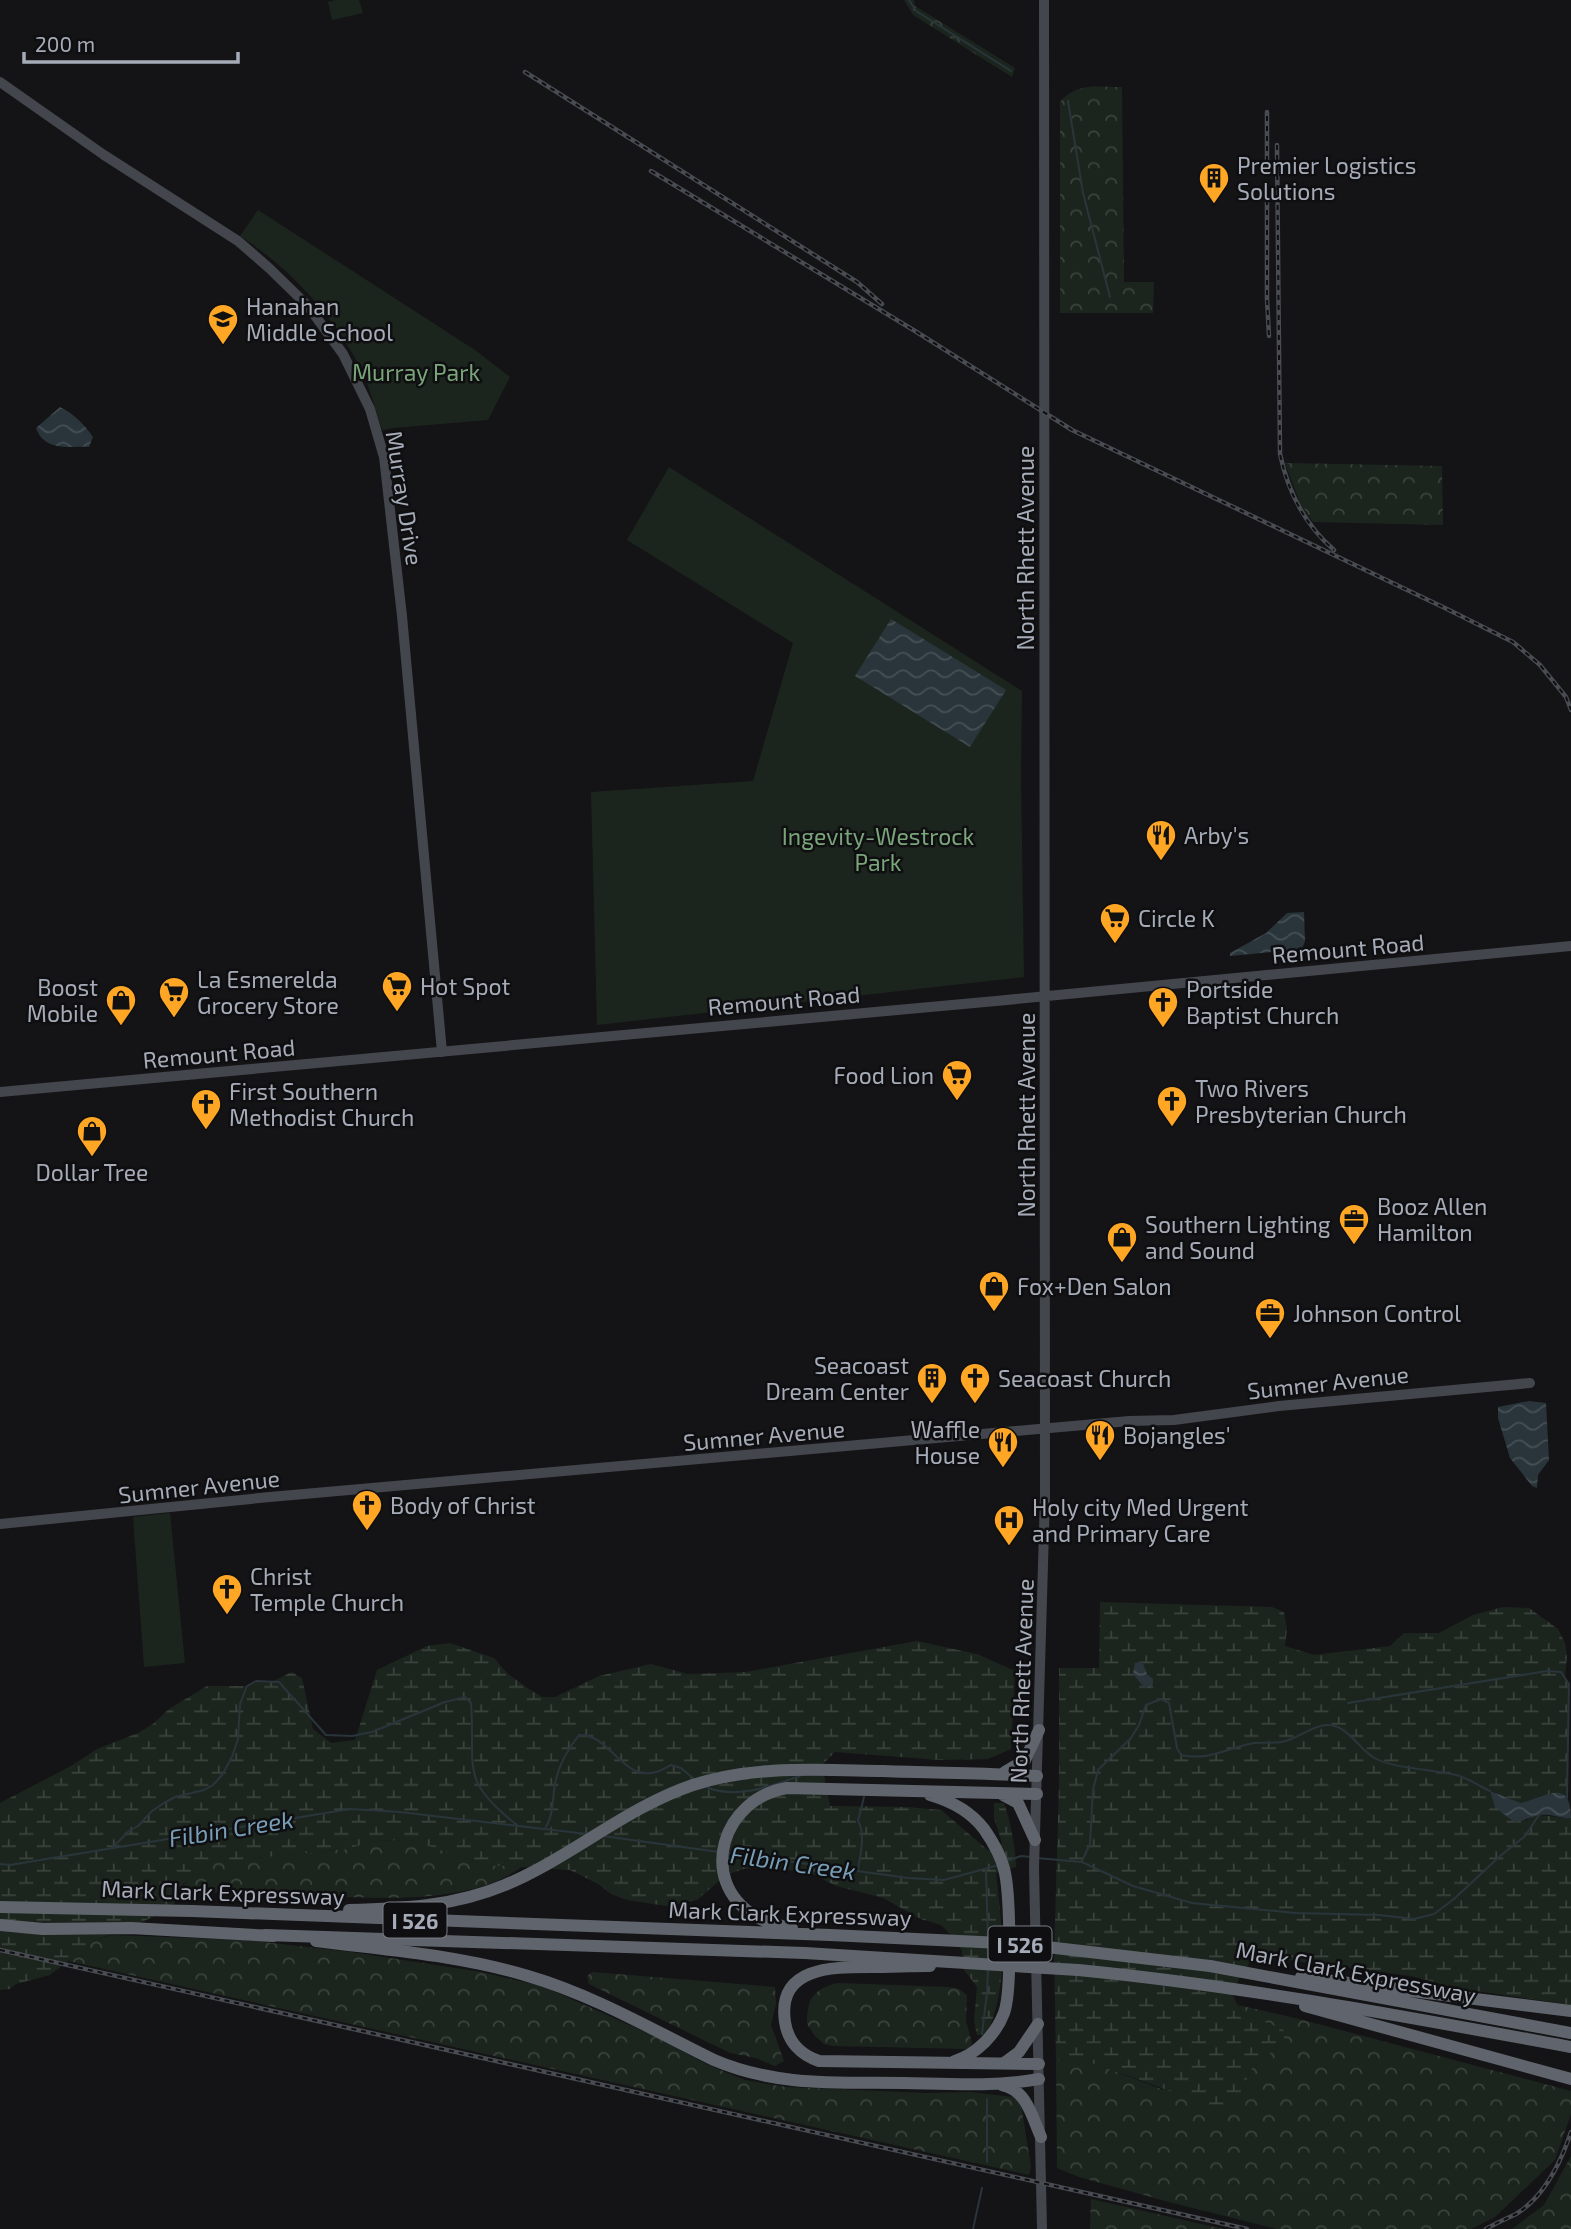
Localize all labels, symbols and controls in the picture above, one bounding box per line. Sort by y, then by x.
scale bar [24,21,238,65]
text: 200 m [35,31,95,56]
place label: Premier Logistics Solutions [1237,151,1416,205]
building icon: Premier Logistics Solutions [1197,161,1231,205]
place label: Hanahan Middle School [246,292,393,346]
school or university icon: Hanahan Middle School [206,302,240,346]
park label: Murray Park [352,358,480,386]
street label: Murray Drive [381,429,429,567]
street label: North Rhett Avenue [1011,446,1039,650]
restaurant icon: Arby's [1144,818,1178,862]
place label: Arby's [1184,821,1249,849]
park label: Ingevity-Westrock Park [782,822,975,876]
supermarket icon: Circle K [1098,901,1132,945]
place label: Circle K [1138,904,1215,932]
street label: Remount Road [1271,927,1425,969]
place label: La Esmerelda Grocery Store [197,965,339,1019]
supermarket icon: Hot Spot [380,969,414,1013]
place label: Hot Spot [420,972,511,1000]
place label: Boost Mobile [27,973,98,1027]
supermarket icon: La Esmerelda Grocery Store [157,975,191,1019]
place label: Portside Baptist Church [1186,975,1339,1029]
street label: Remount Road [707,979,861,1021]
shop icon: Boost Mobile [104,983,138,1027]
church icon: Portside Baptist Church [1146,985,1180,1029]
street label: North Rhett Avenue [1012,1013,1040,1217]
street label: Remount Road [142,1032,296,1074]
supermarket icon: Food Lion [940,1058,974,1102]
place label: Food Lion [834,1061,934,1089]
place label: Two Rivers Presbyterian Church [1195,1074,1407,1128]
place label: First Southern Methodist Church [229,1077,414,1131]
church icon: Two Rivers Presbyterian Church [1155,1084,1189,1128]
church icon: First Southern Methodist Church [189,1087,223,1131]
shop icon: Dollar Tree [75,1114,109,1158]
place label: Dollar Tree [36,1158,148,1186]
place label: Booz Allen Hamilton [1377,1192,1487,1246]
office icon: Booz Allen Hamilton [1337,1202,1371,1246]
place label: Southern Lighting and Sound [1145,1210,1331,1264]
shop icon: Southern Lighting and Sound [1105,1220,1139,1264]
shop icon: Fox+Den Salon [977,1269,1011,1313]
place label: Fox+Den Salon [1017,1272,1172,1300]
office icon: Johnson Control [1253,1296,1287,1340]
place label: Johnson Control [1293,1299,1461,1327]
place label: Seacoast Dream Center [765,1351,909,1405]
street label: Sumner Avenue [1246,1360,1410,1404]
building icon: Seacoast Dream Center [915,1361,949,1405]
church icon: Seacoast Church [958,1361,992,1405]
place label: Seacoast Church [998,1364,1171,1392]
street label: Sumner Avenue [682,1414,846,1456]
place label: Waffle House [910,1415,980,1469]
restaurant icon: Bojangles' [1083,1418,1117,1462]
place label: Bojangles' [1123,1421,1231,1449]
restaurant icon: Waffle House [986,1425,1020,1469]
street label: Sumner Avenue [117,1464,281,1508]
church icon: Body of Christ [350,1488,384,1532]
place label: Body of Christ [390,1491,536,1519]
place label: Holy city Med Urgent and Primary Care [1032,1493,1249,1547]
hospital icon: Holy city Med Urgent and Primary Care [992,1503,1026,1547]
place label: Christ Temple Church [250,1562,404,1616]
church icon: Christ Temple Church [210,1572,244,1616]
street label: North Rhett Avenue [1003,1578,1039,1784]
water label: Filbin Creek [167,1804,295,1852]
water label: Filbin Creek [729,1839,857,1885]
street label: Mark Clark Expressway [101,1874,345,1910]
street label: Mark Clark Expressway [668,1895,912,1931]
road number: I 526 [384,1902,446,1938]
road number: I 526 [988,1926,1052,1962]
street label: Mark Clark Expressway [1234,1935,1478,2009]

